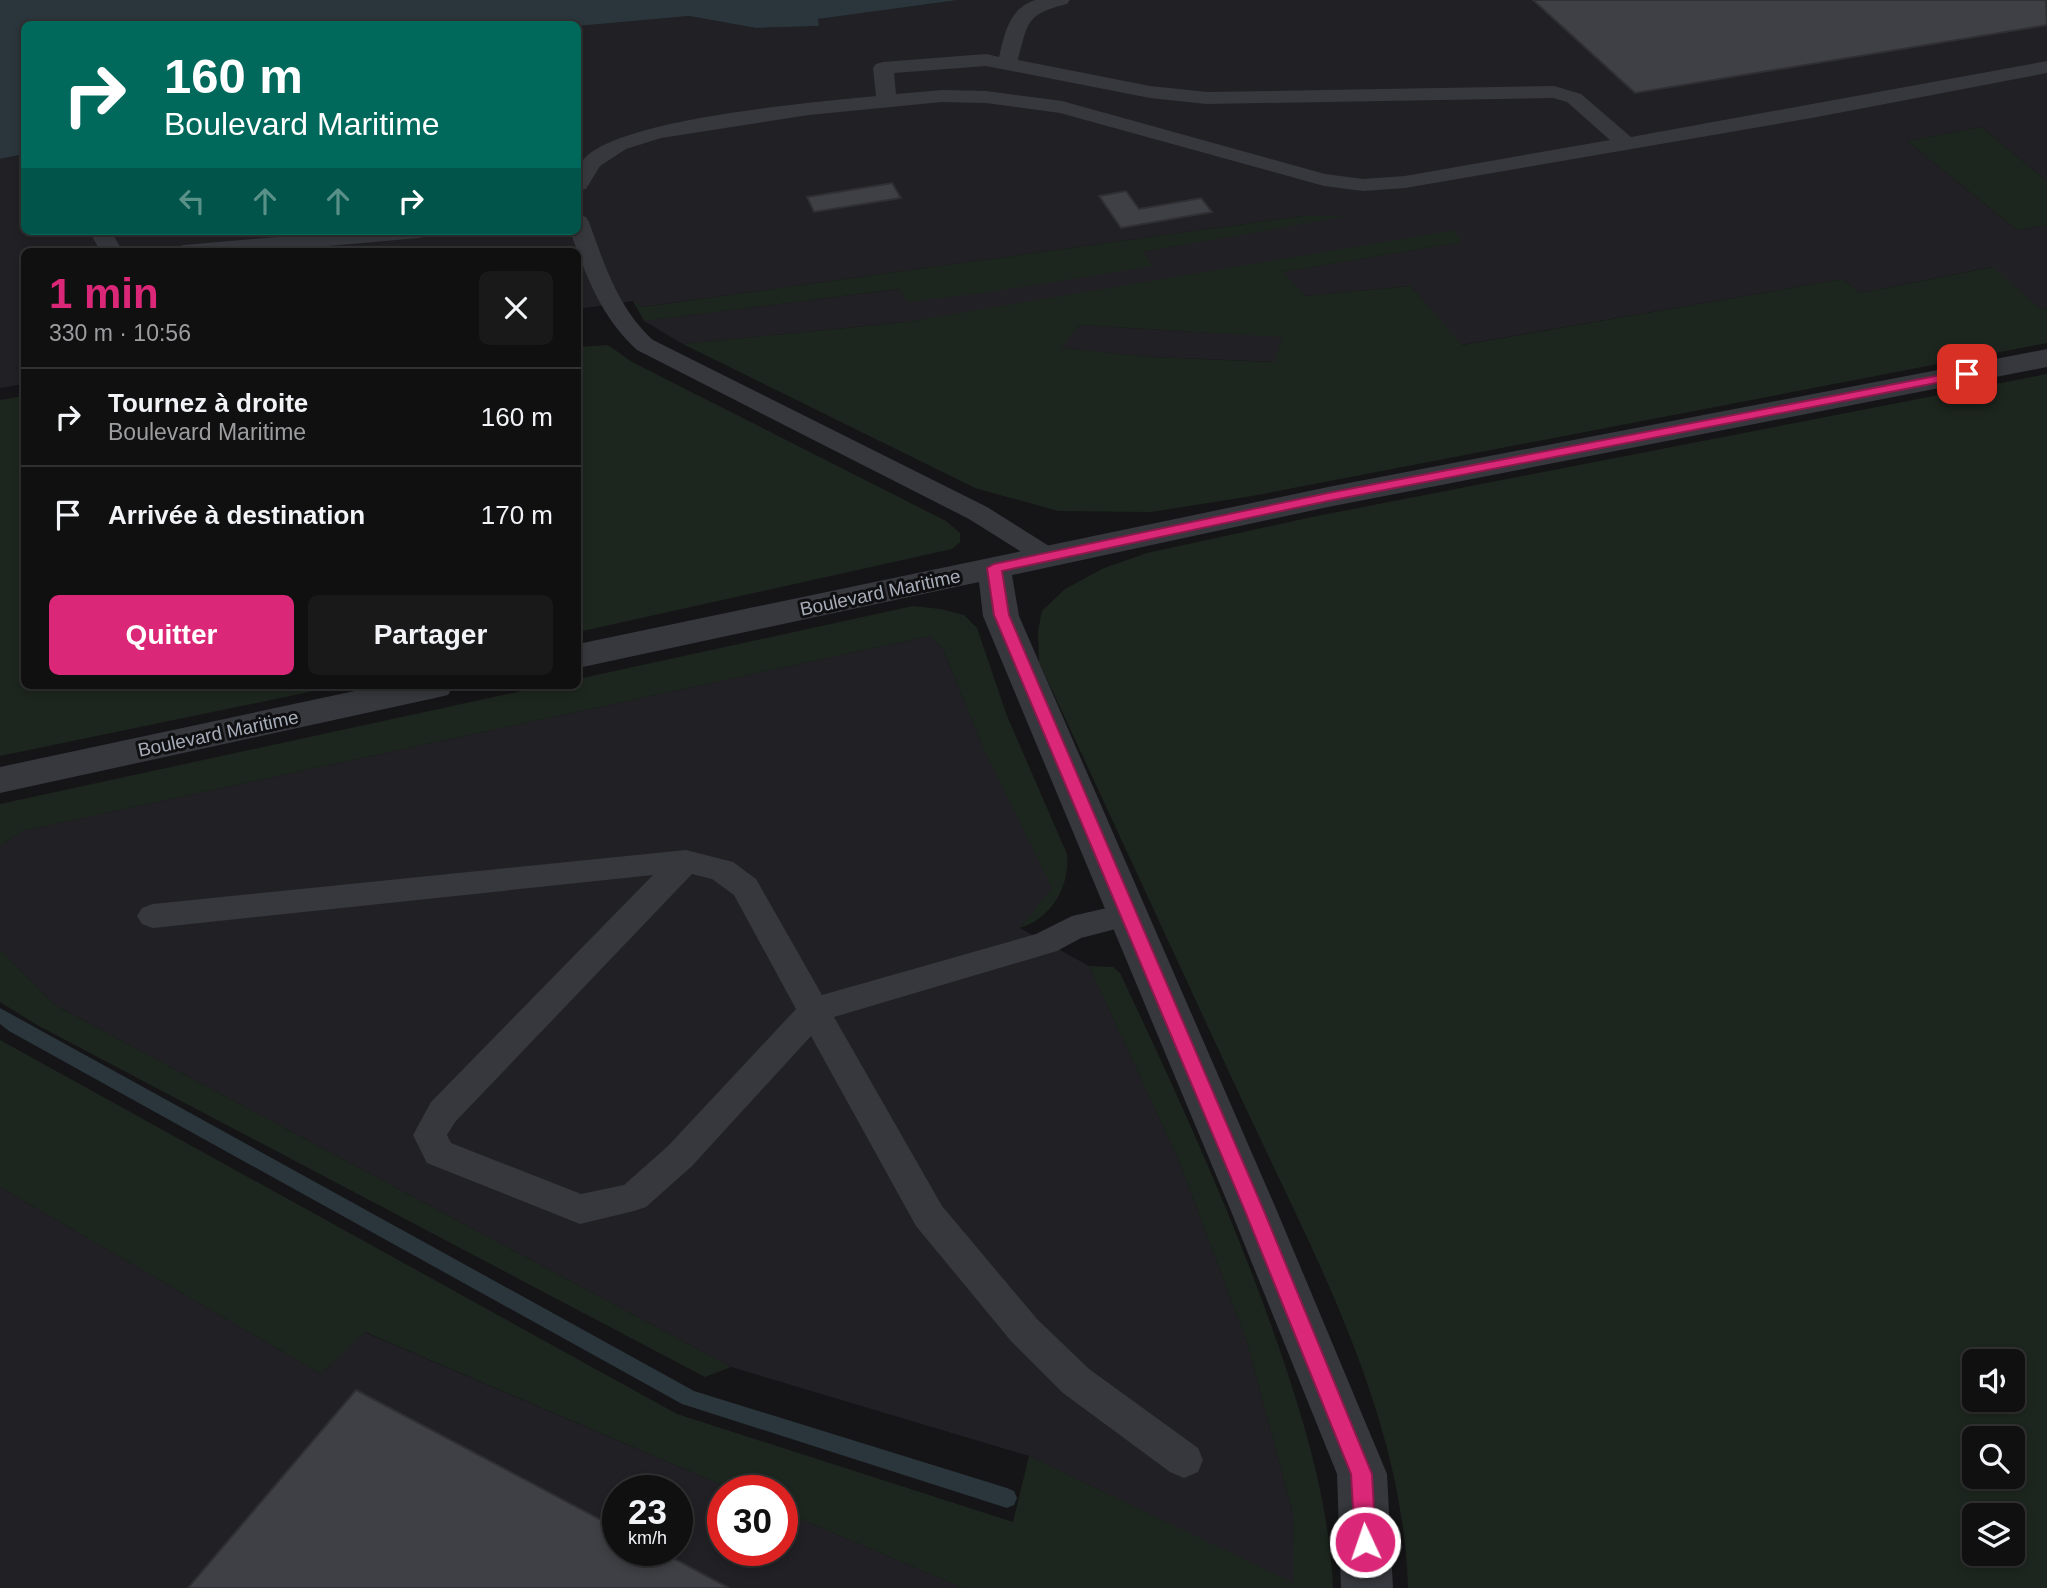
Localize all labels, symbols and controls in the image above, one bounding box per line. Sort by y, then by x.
icon: right [49,49,140,140]
text: 160 m [164,49,303,103]
text: Boulevard Maritime [164,106,440,142]
icon: left [173,182,211,220]
icon: ahead [246,182,284,220]
icon: ahead [319,182,357,220]
icon: right [392,182,430,220]
text: 1 min [49,270,159,317]
button: close [479,271,553,345]
text: 330 m · 10:56 [49,320,191,346]
pin [1937,344,1997,404]
icon: arrive [1948,355,1986,393]
text: Tournez à droite [108,388,308,418]
icon: right [49,398,87,436]
text: 160 m [481,402,553,432]
text: Boulevard Maritime [108,419,306,445]
icon: arrive [49,496,87,534]
text: Arrivée à destination [108,500,365,530]
text: 170 m [481,500,553,530]
street label: Boulevard Maritime [798,565,962,620]
button: Quitter [49,595,294,675]
button: Partager [308,595,553,675]
street label: Boulevard Maritime [136,706,300,761]
map controls [1962,1349,2025,1566]
button: sound [1962,1349,2025,1412]
button: search [1962,1426,2025,1489]
speed limit sign: 30 [707,1475,798,1566]
text: 23 [628,1492,667,1531]
button: layers [1962,1503,2025,1566]
position arrow [1328,1505,1402,1579]
text: km/h [628,1528,667,1548]

